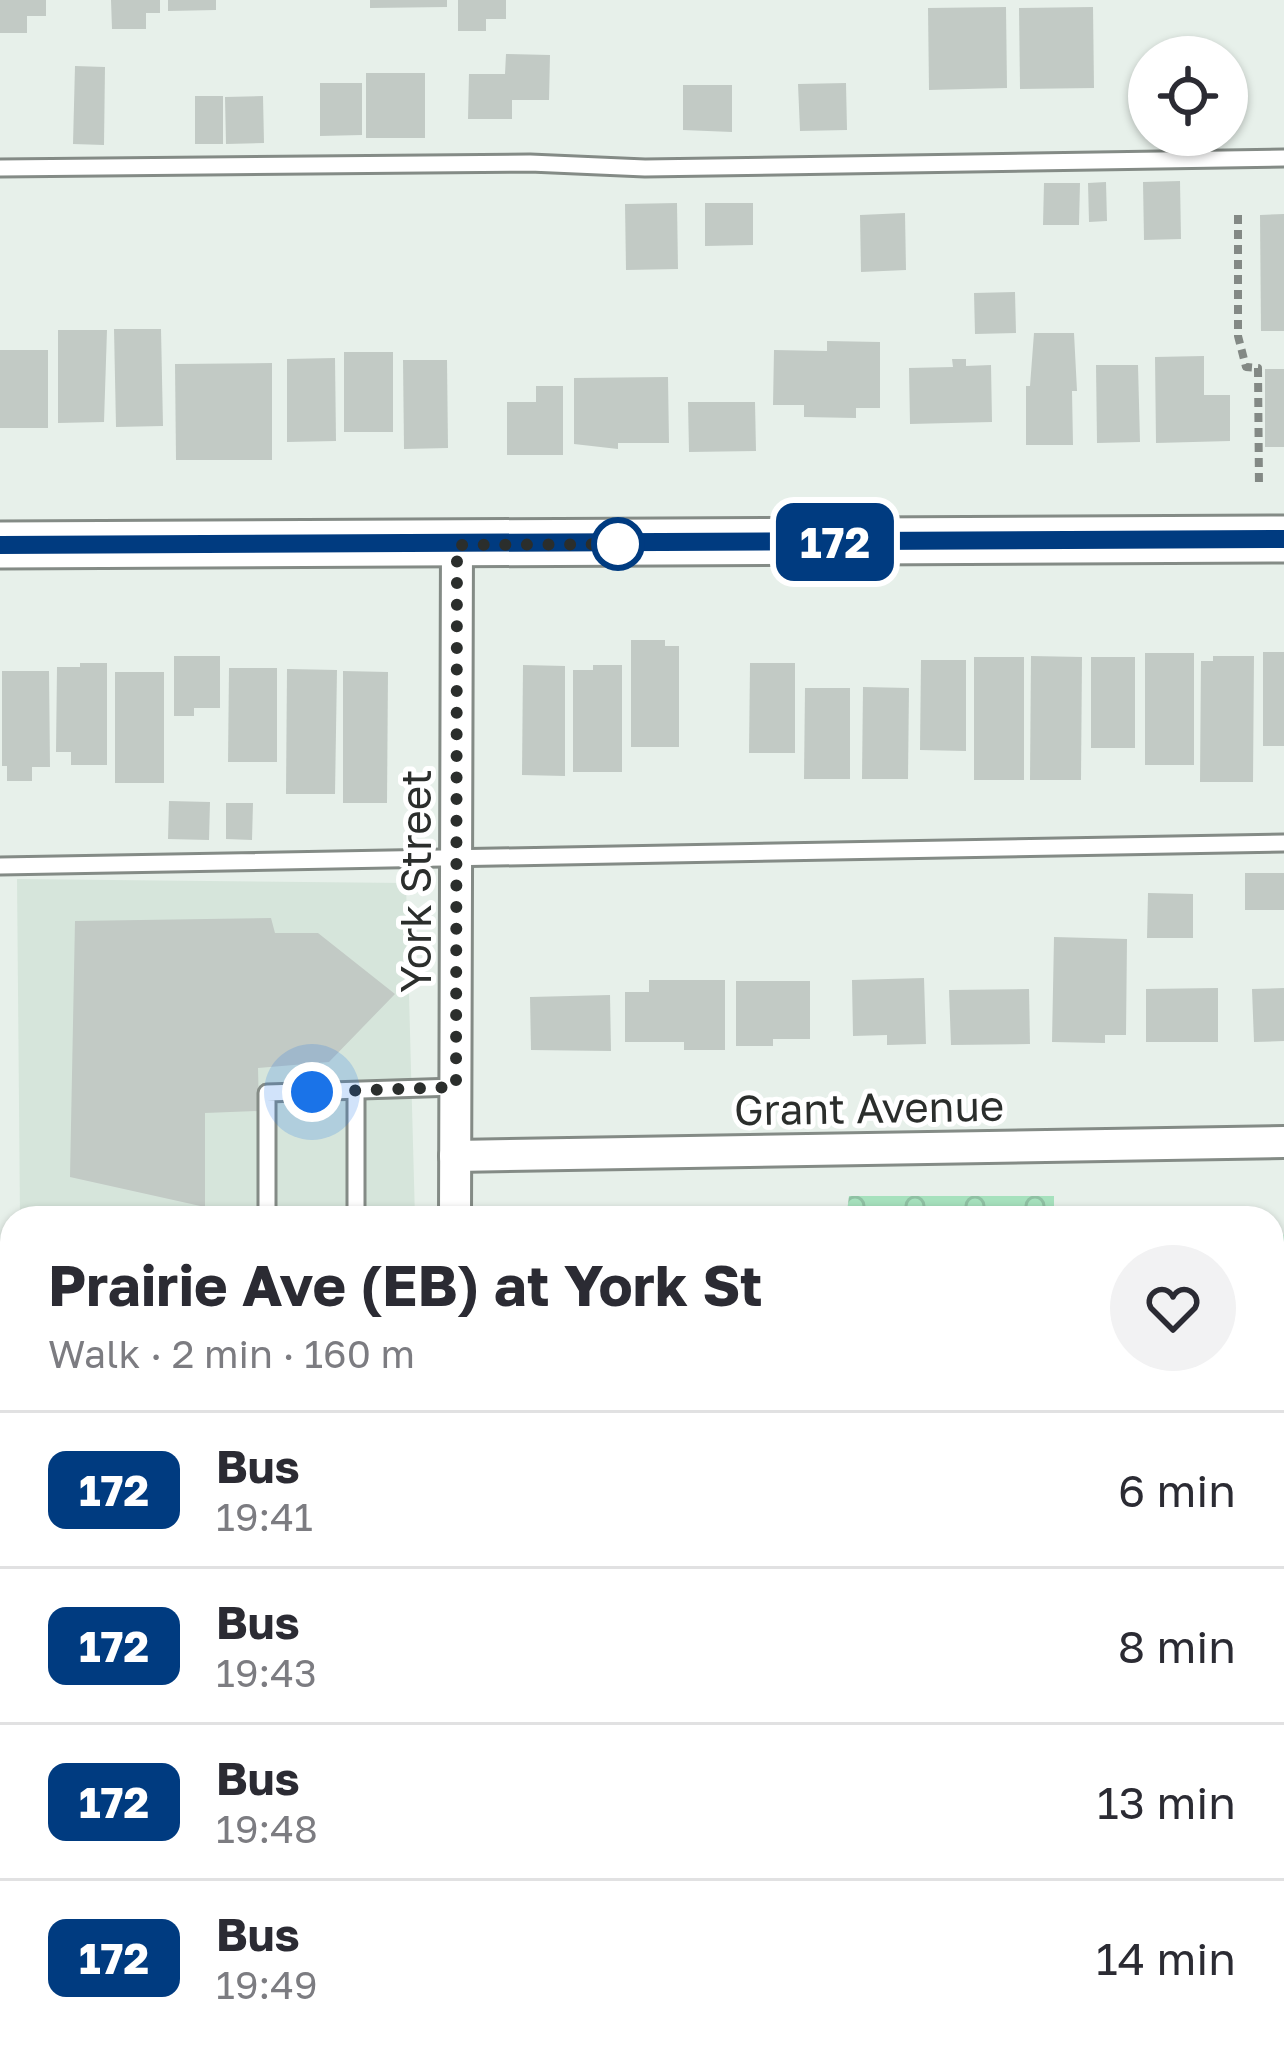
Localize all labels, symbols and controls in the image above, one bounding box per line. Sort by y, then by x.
map controls [1128,36,1248,156]
button: locate [1128,36,1248,156]
line badge: 172 [766,503,904,581]
text: 172 [800,517,870,567]
unlabelled marker [593,519,643,569]
street label: York Street [390,769,440,993]
your location [282,1062,342,1122]
street label: Grant Avenue [733,1080,1005,1134]
button: heart [1110,1245,1236,1371]
text: Prairie Ave (EB) at York St [48,1250,763,1319]
text: Walk · 2 min · 160 m [48,1330,415,1377]
text: Bus [216,1439,300,1493]
text: 6 min [1118,1463,1236,1517]
text: 172 [79,1465,149,1515]
text: 19:41 [216,1493,313,1540]
text: Bus [216,1595,300,1649]
text: 8 min [1118,1619,1236,1673]
text: 172 [79,1621,149,1671]
text: 19:43 [216,1649,317,1696]
text: Bus [216,1751,300,1805]
text: 13 min [1097,1775,1236,1829]
text: 172 [79,1777,149,1827]
text: 19:48 [216,1805,318,1852]
text: Bus [216,1907,300,1961]
text: 14 min [1096,1931,1236,1985]
text: 172 [79,1933,149,1983]
text: 19:49 [216,1961,318,2008]

